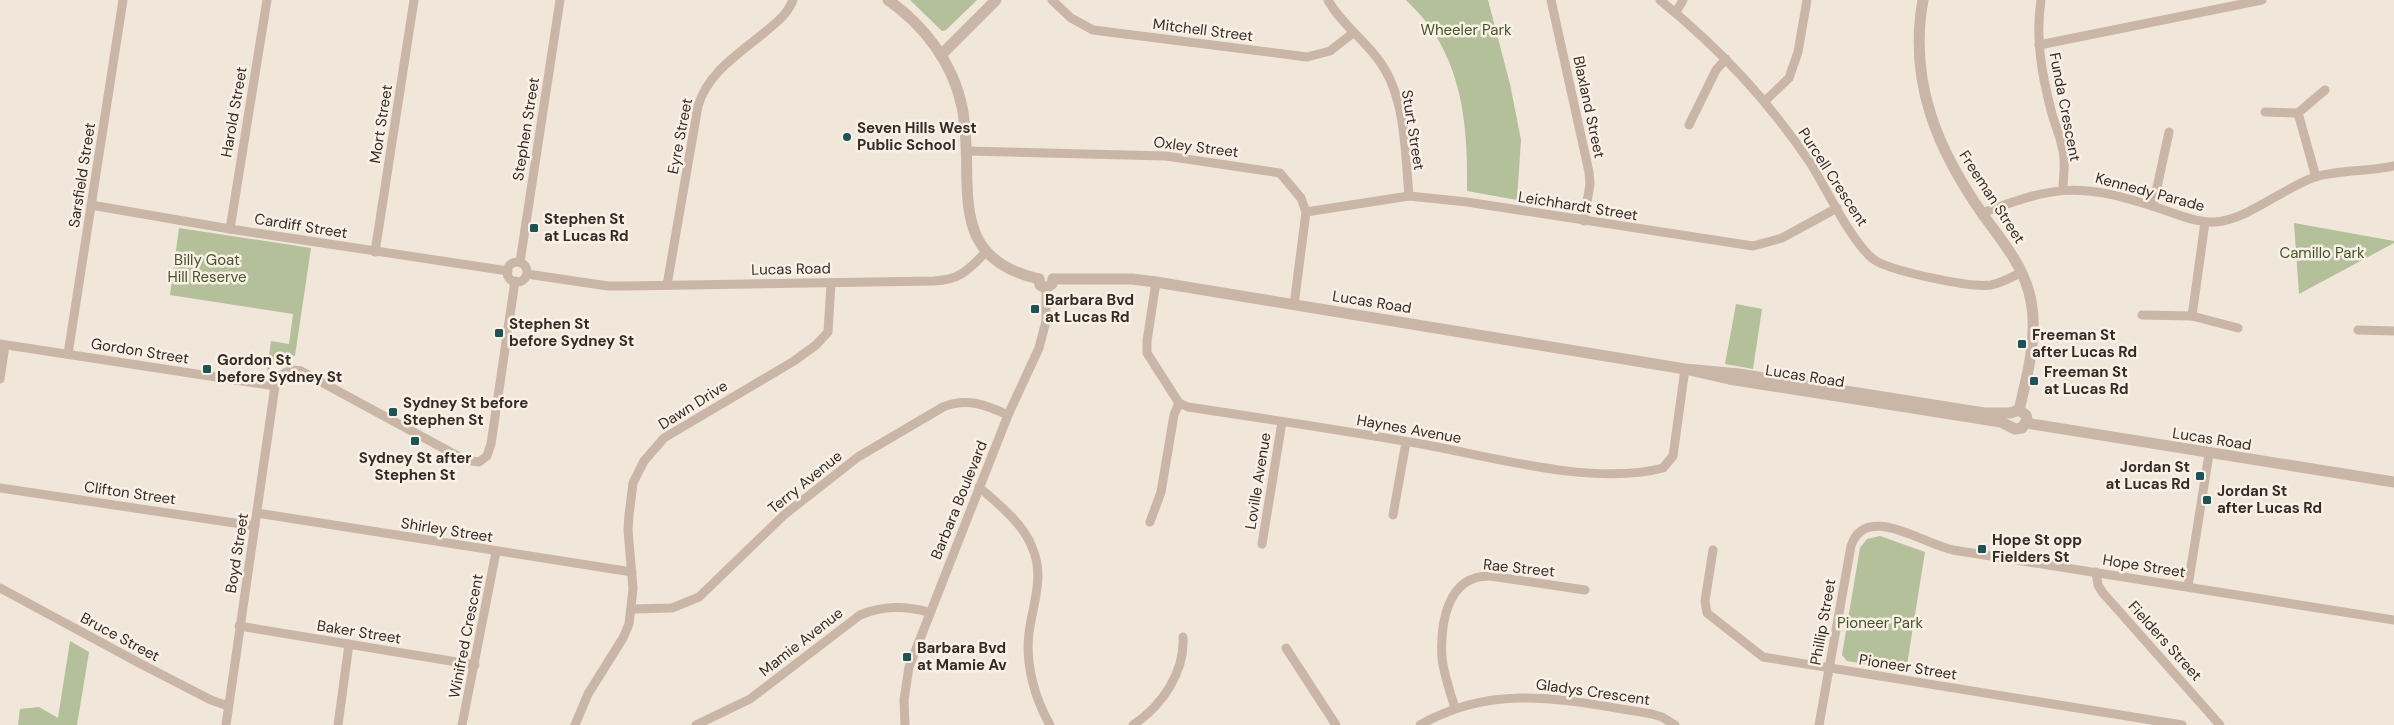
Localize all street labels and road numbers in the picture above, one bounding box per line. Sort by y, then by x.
street label: Mitchell Street [1152,14,1254,46]
street label: Funda Crescent [2045,51,2085,163]
street label: Blaxland Street [1568,54,1610,160]
street label: Harold Street [216,65,252,159]
street label: Stephen Street [508,76,544,182]
street label: Mort Street [365,83,397,165]
street label: Sturt Street [1397,88,1429,172]
street label: Eyre Street [663,96,697,176]
street label: Sarsfield Street [64,121,100,229]
street label: Purcell Crescent [1794,124,1872,230]
street label: Oxley Street [1152,132,1240,162]
street label: Freeman Street [1954,147,2030,247]
street label: Kennedy Parade [2093,168,2207,216]
street label: Leichhardt Street [1517,187,1639,225]
street label: Cardiff Street [253,209,349,243]
street label: Lucas Road [751,258,831,280]
street label: Lucas Road [1331,286,1413,318]
street label: Gordon Street [90,333,191,369]
street label: Lucas Road [1764,360,1846,392]
street label: Dawn Drive [655,376,731,434]
street label: Haynes Avenue [1355,410,1463,448]
street label: Lucas Road [2171,423,2253,455]
street label: Loville Avenue [1240,431,1276,531]
street label: Barbara Boulevard [926,438,992,562]
street label: Terry Avenue [764,446,846,518]
street label: Clifton Street [83,477,177,509]
street label: Boyd Street [221,511,253,595]
street label: Shirley Street [400,513,495,547]
street label: Hope Street [2101,550,2187,582]
street label: Rae Street [1482,554,1556,582]
street label: Winifred Crescent [444,572,488,700]
street label: Phillip Street [1806,577,1840,667]
street label: Fielders Street [2124,597,2206,685]
street label: Mamie Avenue [755,603,847,681]
street label: Bruce Street [77,608,163,666]
street label: Baker Street [316,615,403,649]
street label: Pioneer Street [1858,649,1959,685]
street label: Gladys Crescent [1534,674,1652,710]

